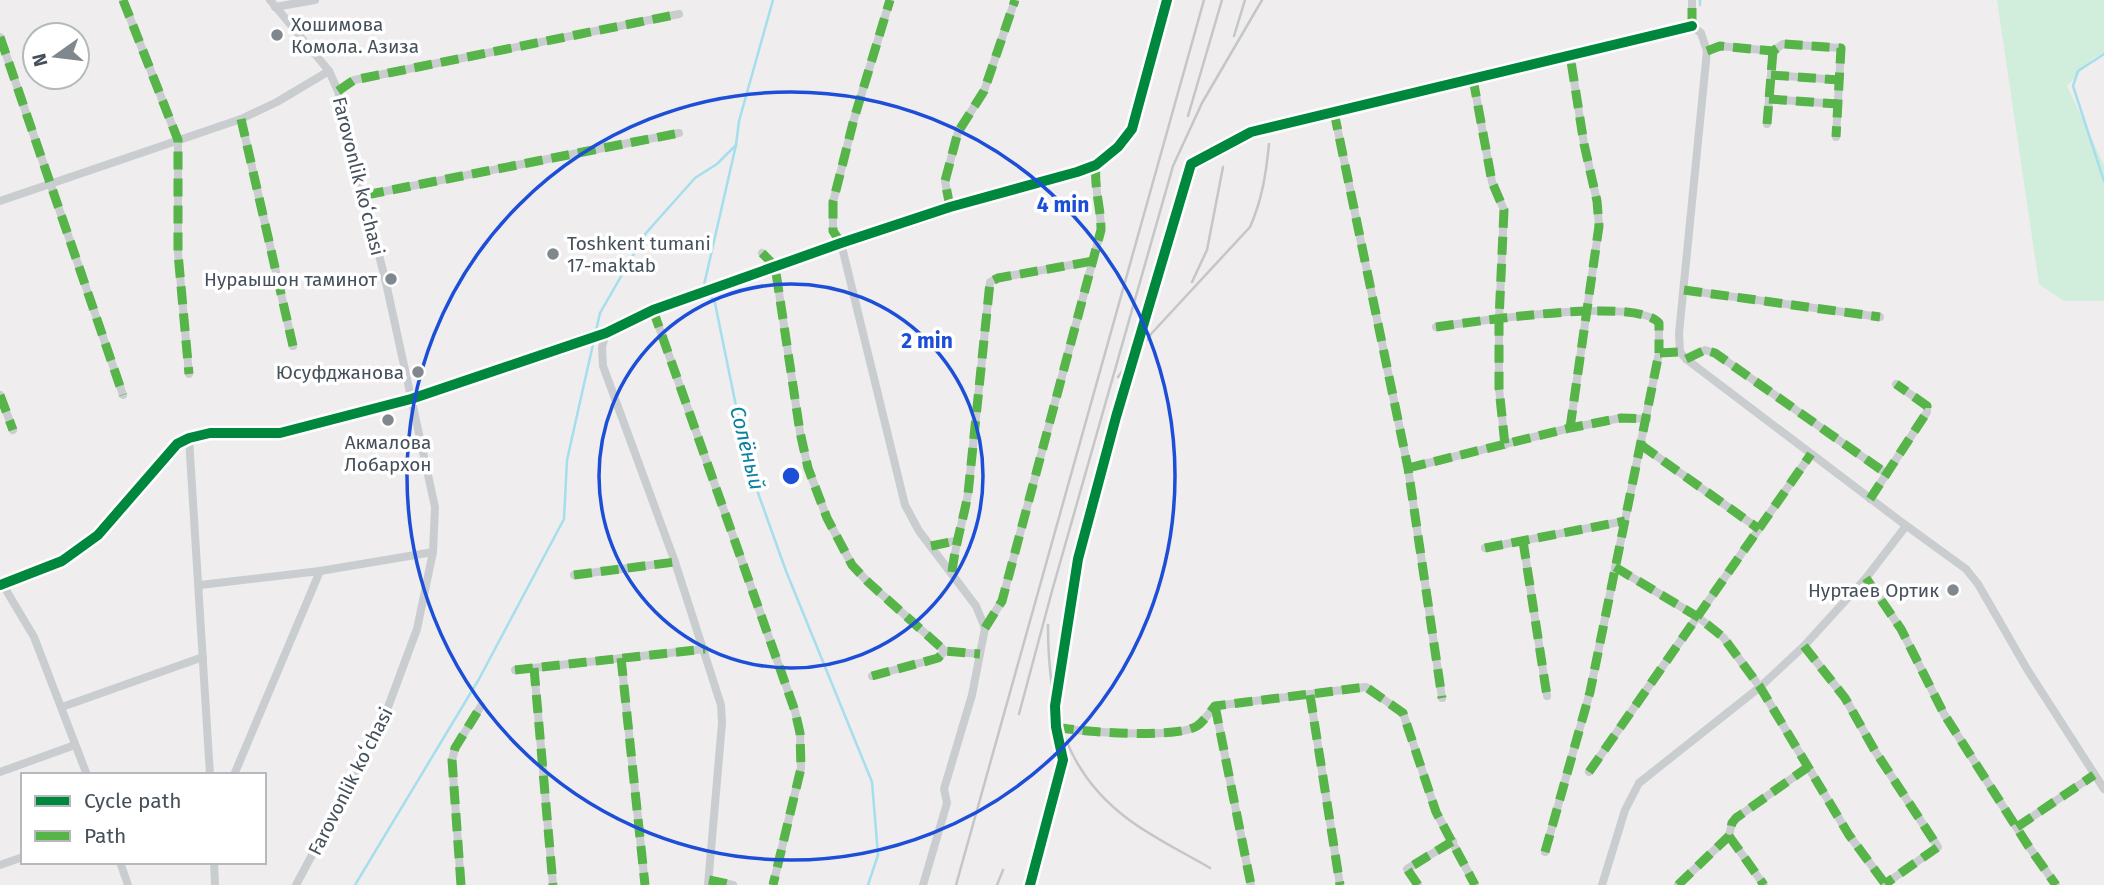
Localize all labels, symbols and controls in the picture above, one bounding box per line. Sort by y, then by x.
place label: Хошимова Комола. Азиза [291,13,419,58]
north arrow [21,21,91,91]
marker: Хошимова Комола. Азиза [269,27,285,43]
text: N [27,51,53,69]
street label: Farovonlik koʻchasi [328,94,389,258]
text: 4 min [1037,192,1089,218]
place label: Toshkent tumani 17-maktab [567,232,711,277]
marker: Toshkent tumani 17-maktab [545,246,561,262]
place label: Нураышон таминот [204,268,377,291]
marker: Нураышон таминот [383,271,399,287]
text: 2 min [901,328,953,354]
place label: Юсуфджанова [276,361,404,384]
marker: Юсуфджанова [410,364,426,380]
water label: Солёный [724,403,770,493]
marker: Акмалова Лобархон [380,412,396,428]
place label: Акмалова Лобархон [344,431,432,476]
centre of rings [779,464,803,488]
place label: Нуртаев Ортик [1808,579,1939,602]
marker: Нуртаев Ортик [1945,582,1961,598]
street label: Farovonlik koʻchasi [303,704,398,859]
legend [21,773,266,864]
text: Cycle path [84,788,182,814]
text: Path [84,823,126,849]

